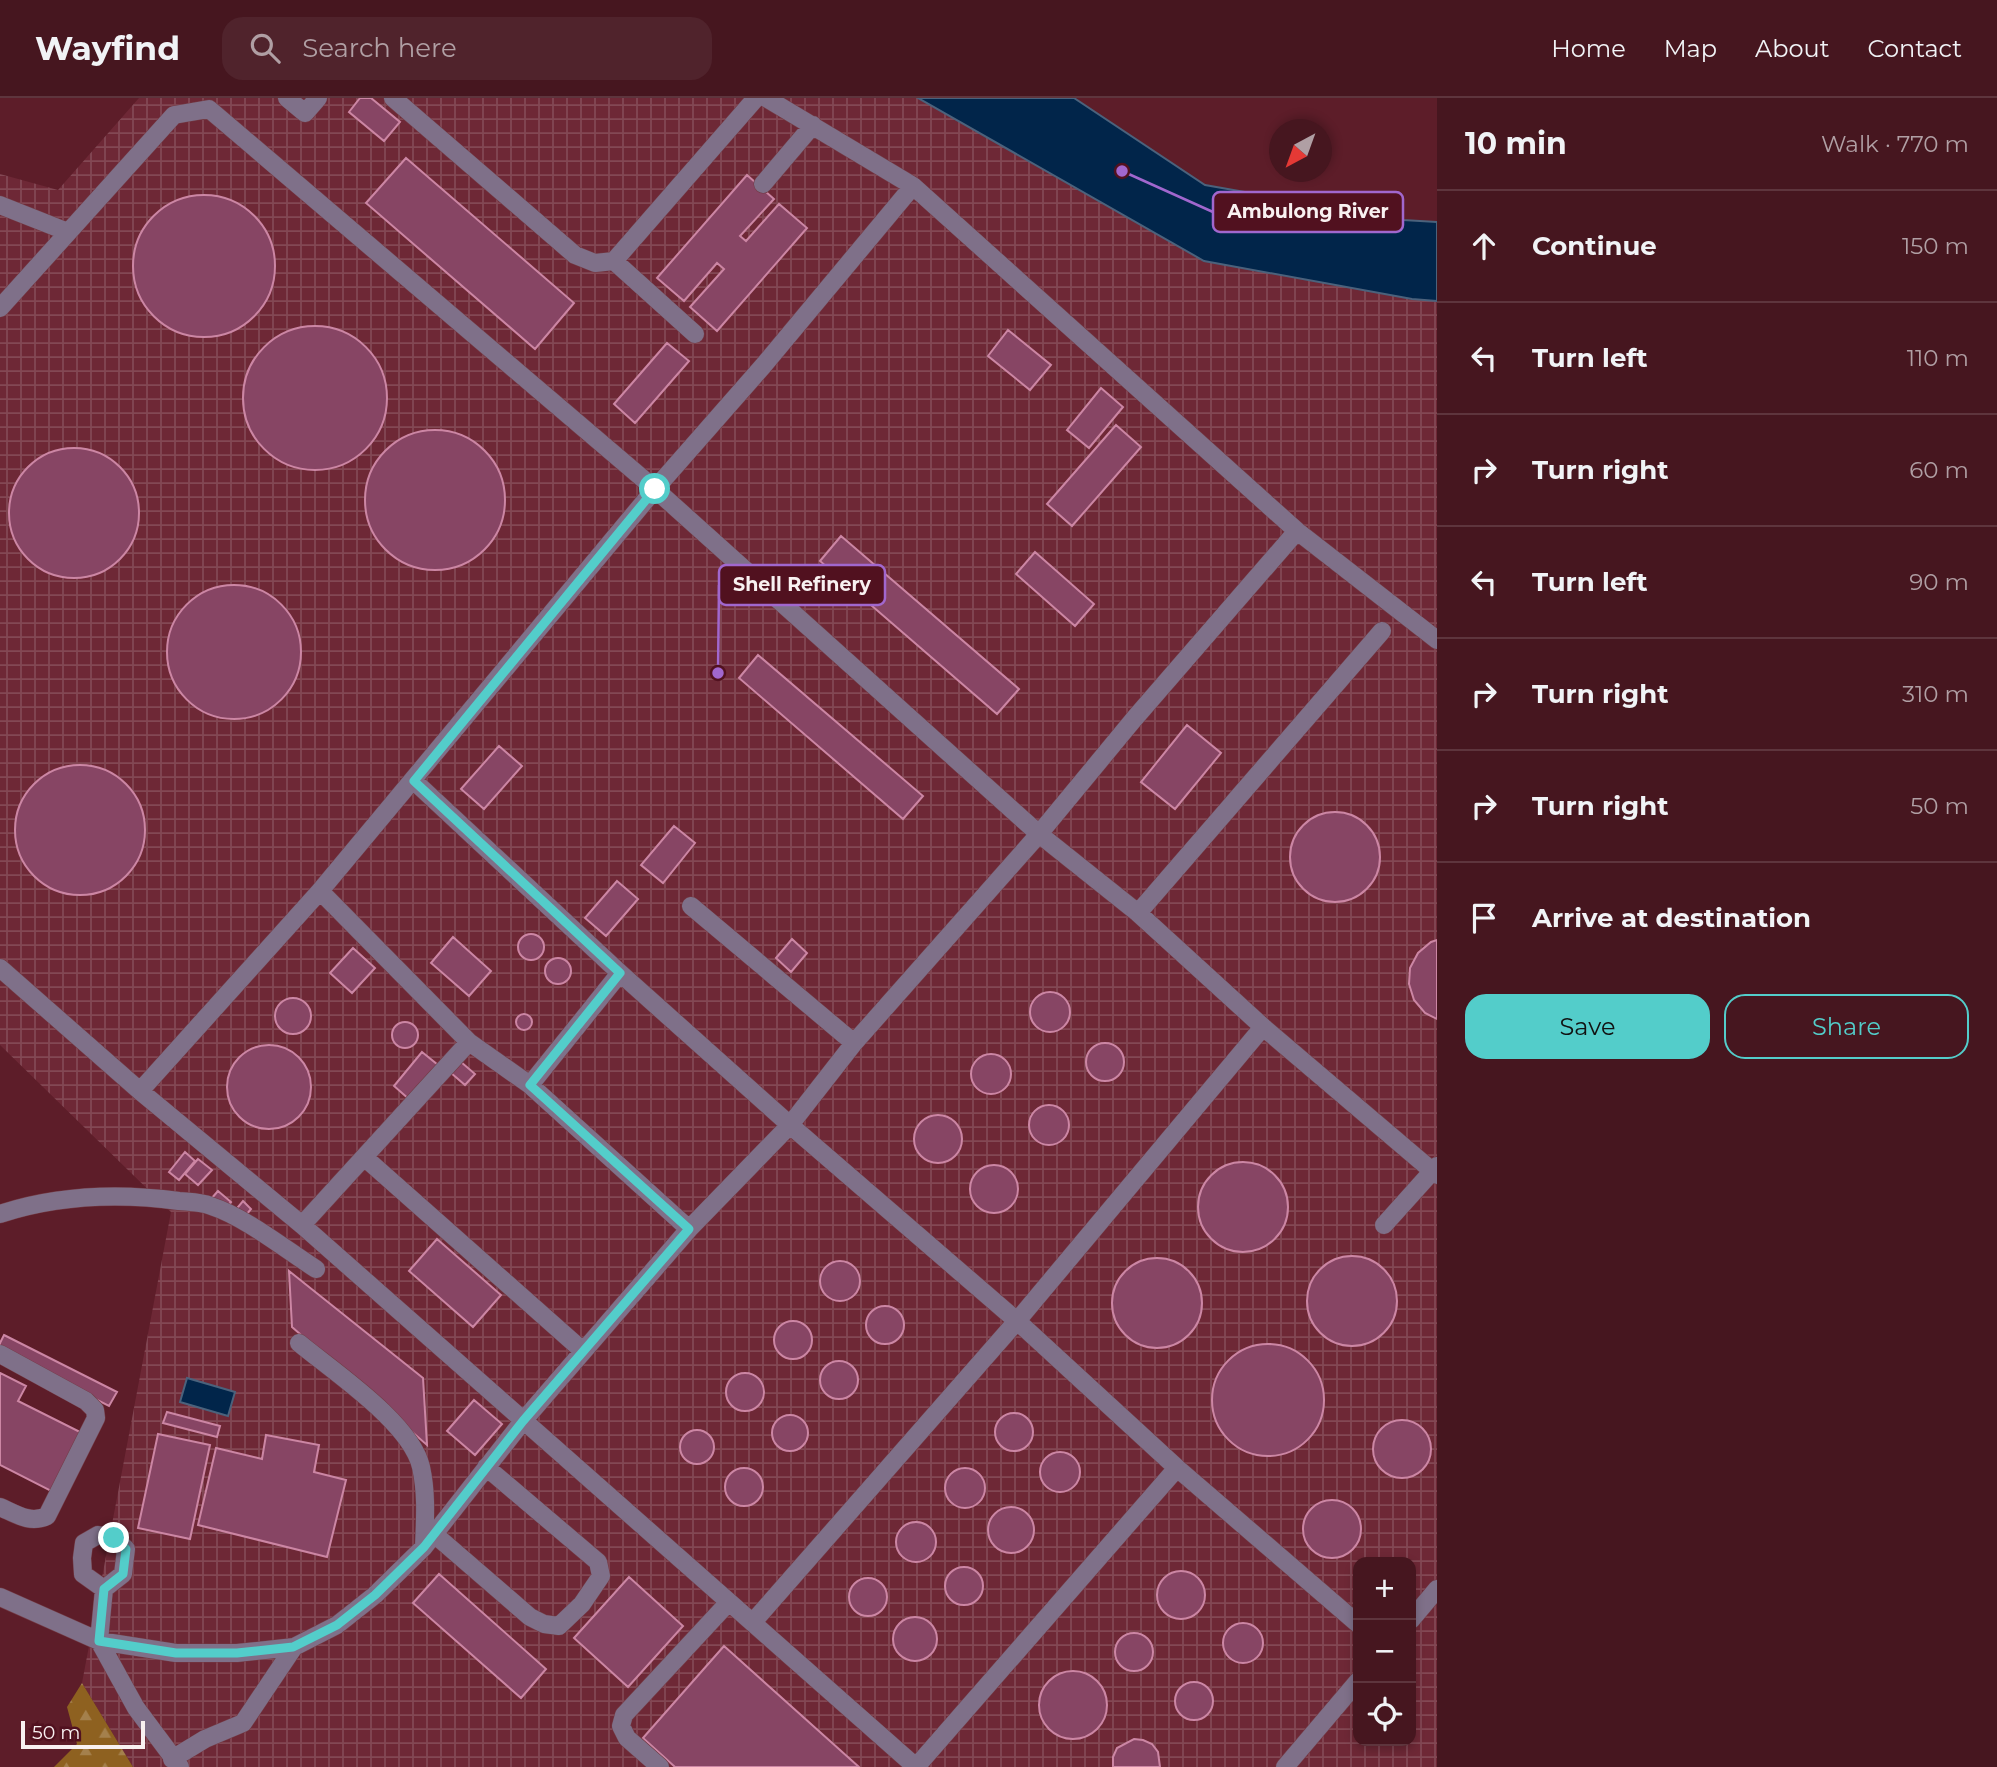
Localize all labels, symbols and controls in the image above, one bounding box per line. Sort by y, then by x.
search box [222,17,712,80]
text: Wayfind [35,28,180,68]
icon: search [246,29,284,67]
text: Search here [302,32,457,64]
text: Home [1551,34,1626,63]
text: Map [1664,34,1717,63]
text: About [1755,34,1829,63]
text: Contact [1867,34,1962,63]
north arrow [1269,119,1332,182]
text: 10 min [1465,125,1567,162]
text: Walk · 770 m [1821,130,1969,158]
callout: Ambulong River [1213,192,1403,232]
text: Ambulong River [1226,200,1389,223]
icon: ahead [1465,227,1503,265]
text: Continue [1532,230,1657,262]
text: 150 m [1902,232,1969,260]
icon: left [1465,339,1503,377]
text: Turn left [1532,342,1648,374]
text: 110 m [1907,344,1969,372]
icon: right [1465,451,1503,489]
text: Turn right [1532,454,1668,486]
text: 60 m [1909,456,1969,484]
route start [639,473,670,504]
icon: left [1465,563,1503,601]
callout: Shell Refinery [719,565,885,605]
text: Turn left [1532,566,1648,598]
text: 90 m [1909,568,1969,596]
text: Shell Refinery [733,573,872,596]
icon: right [1465,675,1503,713]
text: Turn right [1532,678,1668,710]
text: 310 m [1902,680,1969,708]
icon: right [1465,787,1503,825]
text: Turn right [1532,790,1668,822]
text: 50 m [1910,792,1969,820]
icon: arrive [1465,899,1503,937]
text: Arrive at destination [1532,902,1811,934]
button: Save [1465,994,1710,1059]
button: Share [1724,994,1969,1059]
route end [98,1522,129,1553]
map controls [1353,1557,1416,1746]
button: + [1353,1557,1416,1620]
button: − [1353,1620,1416,1683]
button: locate [1353,1683,1416,1746]
scale bar [21,1718,145,1750]
text: 50 m [32,1721,80,1744]

